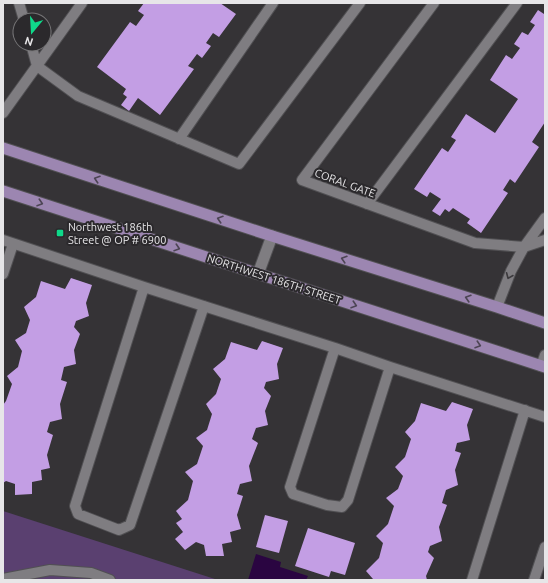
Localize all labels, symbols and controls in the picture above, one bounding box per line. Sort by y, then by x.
north arrow [12,12,52,52]
text: N [23,35,35,48]
street label: CORAL GATE [313,166,377,200]
one-way arrow [93,175,100,184]
one-way arrow [36,198,43,207]
one-way arrow [217,215,224,224]
place label: Northwest 186th Street @ OP # 6900 [68,221,166,246]
marker: Northwest 186th Street @ OP # 6900 [55,228,65,238]
one-way arrow [173,243,180,252]
street label: NORTHWEST 186TH STREET [206,252,342,306]
one-way arrow [341,255,348,263]
one-way arrow [506,272,514,280]
one-way arrow [465,294,472,303]
one-way arrow [350,300,357,309]
one-way arrow [474,340,481,349]

